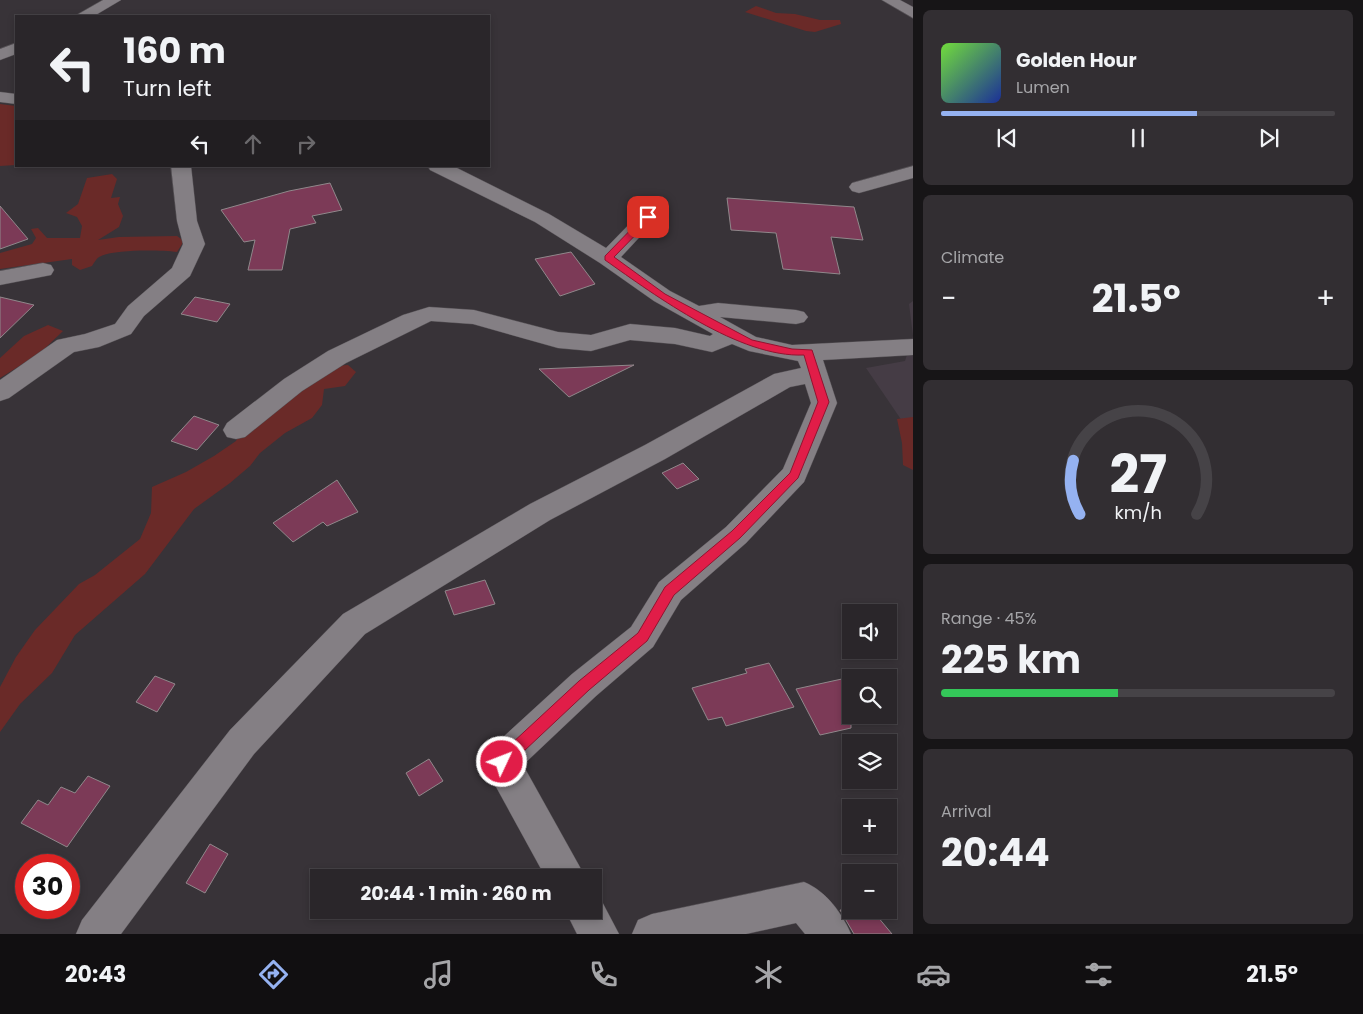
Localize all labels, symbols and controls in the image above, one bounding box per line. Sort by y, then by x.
text: 160 m [123,26,226,75]
icon: left [40,35,105,100]
text: Golden Hour [1016,47,1137,74]
text: Turn left [123,73,211,104]
text: Lumen [1016,76,1070,99]
icon: previous [993,124,1021,152]
icon: pause [1124,124,1152,152]
icon: next [1255,124,1283,152]
icon: left [186,130,214,158]
icon: ahead [239,130,267,158]
icon: right [292,130,320,158]
pin [627,196,669,238]
icon: arrive [634,203,662,231]
text: Climate [941,246,1004,269]
text: 21.5° [1092,272,1181,325]
text: − [941,279,956,318]
text: + [1316,279,1335,318]
text: 27 [1109,438,1167,511]
text: km/h [1114,500,1162,525]
map controls [842,604,897,919]
button: sound [842,604,897,659]
text: Range · 45% [941,607,1037,630]
text: 225 km [941,633,1081,686]
button: search [842,669,897,724]
button: layers [842,734,897,789]
position arrow [475,735,527,787]
button: + [842,799,897,854]
text: Arrival [941,800,991,823]
text: 20:44 [941,826,1050,879]
speed limit sign: 30 [15,854,80,919]
button: − [842,864,897,919]
text: 20:44 · 1 min · 260 m [360,880,552,907]
icon: directions [256,957,291,992]
icon: music [421,957,456,992]
icon: phone [586,957,621,992]
icon: climate [751,957,786,992]
icon: car [916,957,951,992]
icon: filters [1081,957,1116,992]
text: 20:43 [65,959,126,990]
text: 21.5° [1246,959,1298,990]

